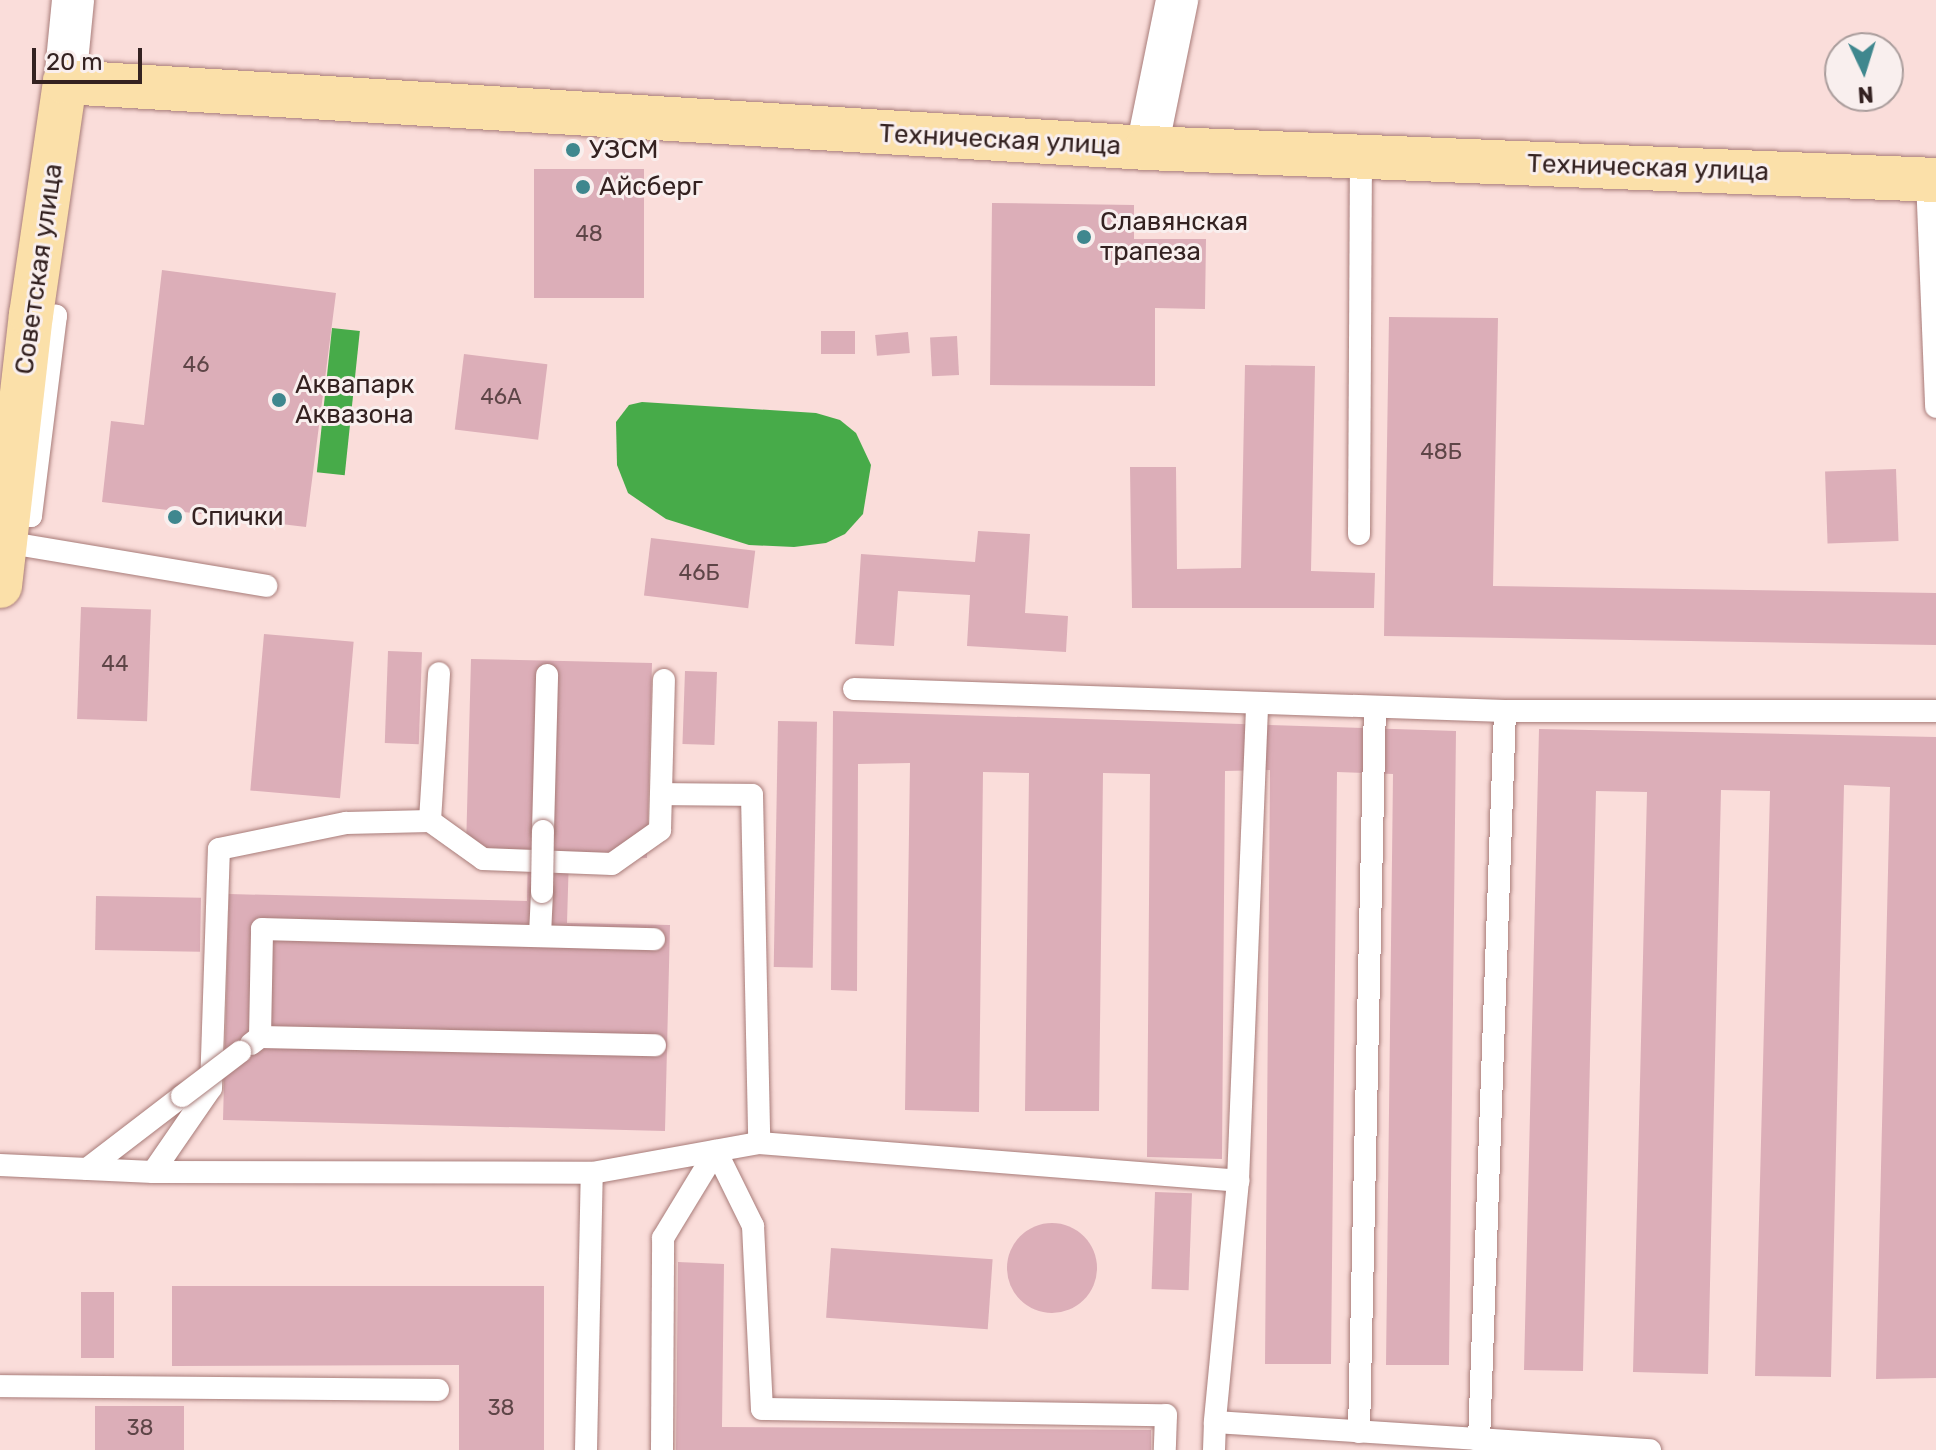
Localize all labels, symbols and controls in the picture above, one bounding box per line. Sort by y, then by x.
scale bar [36,32,146,82]
north arrow [1824,32,1904,112]
text: 20 m [46,48,103,76]
text: N [1857,80,1874,108]
street label: Техническая улица [878,118,1122,162]
place label: УЗСМ [589,134,658,166]
marker: УЗСМ [564,141,582,159]
street label: Техническая улица [1526,148,1770,188]
street label: Советская улица [9,162,69,376]
place label: Айсберг [599,171,703,203]
marker: Айсберг [574,178,592,196]
place label: Славянская трапеза [1100,206,1248,268]
house number: 48 [575,221,603,247]
marker: Славянская трапеза [1075,228,1093,246]
house number: 46 [183,352,209,378]
place label: Аквапарк Аквазона [295,369,414,430]
house number: 46А [480,384,522,410]
marker: Аквапарк Аквазона [270,391,288,409]
house number: 48Б [1420,439,1462,465]
place label: Спички [191,501,284,533]
marker: Спички [166,508,184,526]
house number: 46Б [678,560,720,586]
house number: 44 [101,651,129,677]
house number: 38 [487,1395,515,1421]
house number: 38 [126,1415,154,1441]

